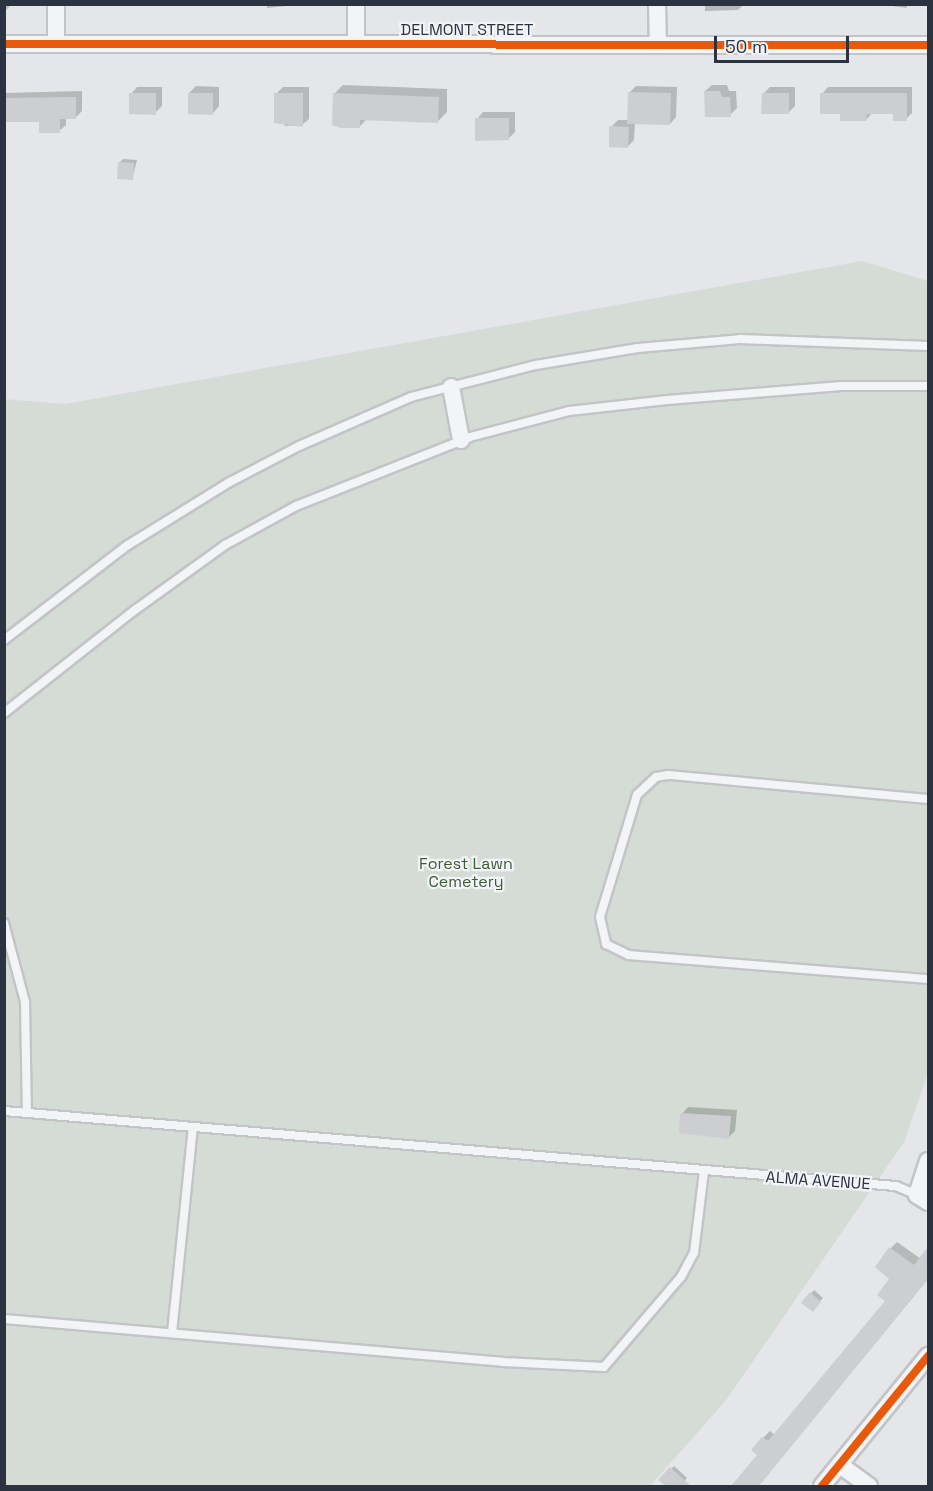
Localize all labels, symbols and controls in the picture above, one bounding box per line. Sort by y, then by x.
street label: DELMONT STREET [400,20,534,40]
scale bar [717,24,852,62]
text: 50 m [725,35,767,58]
park label: Forest Lawn Cemetery [419,854,513,892]
street label: ALMA AVENUE [765,1168,871,1194]

